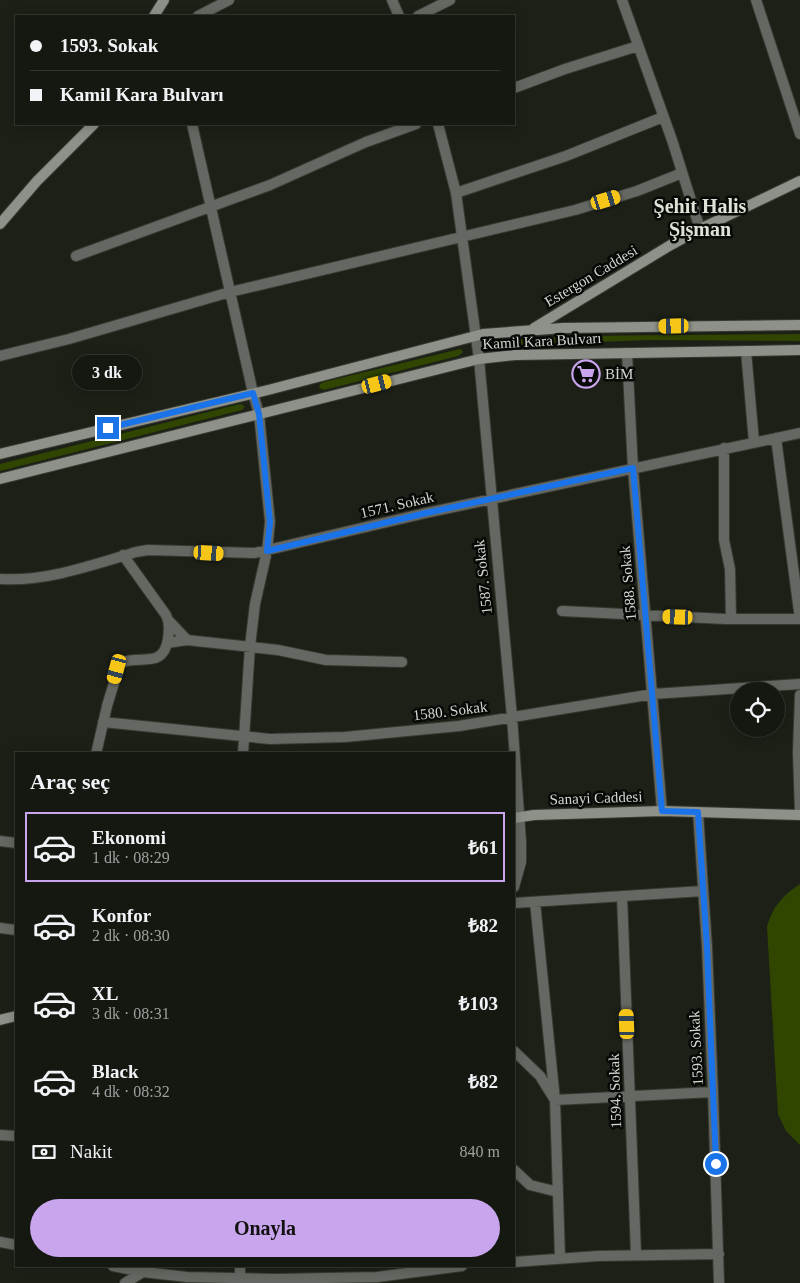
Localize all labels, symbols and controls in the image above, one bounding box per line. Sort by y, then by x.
text: 1593. Sokak [60,35,158,56]
text: Kamil Kara Bulvarı [60,84,224,105]
car [589,188,622,212]
district label: Şehit Halis Şişman [654,195,747,241]
street label: Estergon Caddesi [542,242,640,310]
car [658,318,689,334]
street label: Kamil Kara Bulvarı [482,330,602,352]
callout: 3 dk [73,356,143,390]
supermarket icon: BİM [571,359,601,389]
text: 3 dk [92,364,122,381]
place label: BİM [605,366,633,382]
car [360,373,393,395]
route end [97,417,119,439]
street label: 1571. Sokak [359,489,436,521]
street label: 1587. Sokak [471,538,495,615]
street label: 1588. Sokak [617,544,639,621]
car [193,545,224,561]
car [662,609,693,625]
car [105,653,128,685]
map controls [730,682,785,737]
button: locate [730,682,785,737]
street label: 1580. Sokak [412,698,489,724]
text: Araç seç [30,769,110,794]
street label: Sanayi Caddesi [549,788,643,808]
icon: car [32,825,77,870]
text: Ekonomi [92,827,166,848]
text: ₺61 [468,837,498,858]
text: 1 dk · 08:29 [92,849,170,866]
icon: car [32,903,77,948]
text: Konfor [92,905,151,926]
text: ₺82 [468,915,498,936]
text: 2 dk · 08:30 [92,927,170,944]
icon: car [32,981,77,1026]
text: XL [92,983,118,1004]
text: ₺103 [459,993,498,1014]
text: 3 dk · 08:31 [92,1005,170,1022]
car [618,1009,635,1039]
street label: 1593. Sokak [686,1010,706,1086]
street label: 1594. Sokak [606,1053,624,1129]
icon: car [32,1059,77,1104]
text: Black [92,1061,138,1082]
text: ₺82 [468,1071,498,1092]
text: 4 dk · 08:32 [92,1083,170,1100]
icon: cash [30,1138,58,1166]
text: Nakit [70,1141,112,1162]
text: 840 m [460,1143,500,1160]
route start [705,1153,727,1175]
button: Onayla [30,1199,500,1257]

